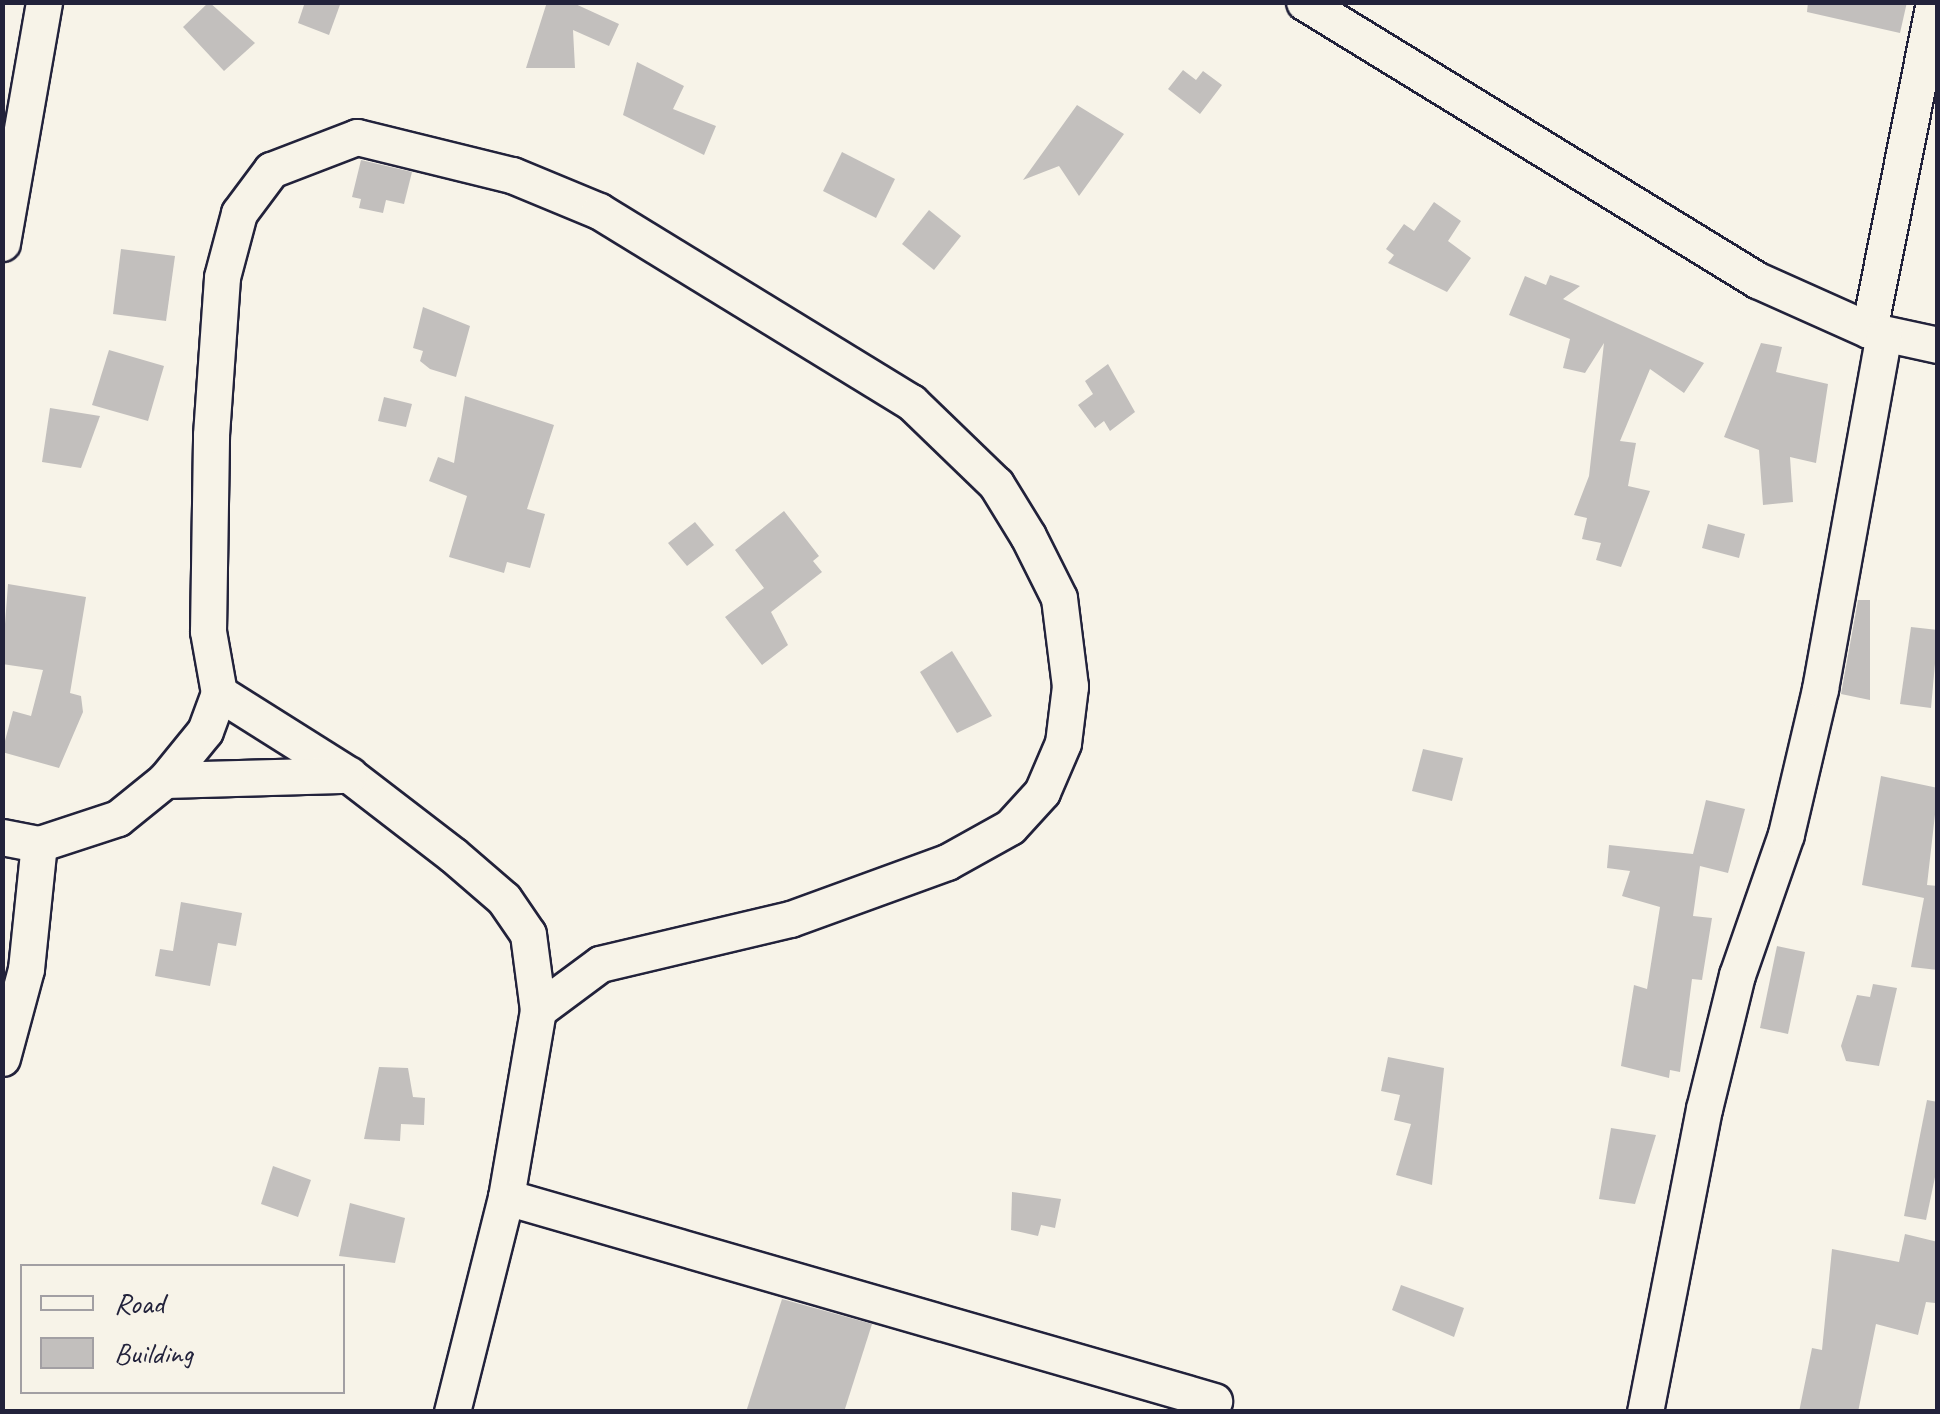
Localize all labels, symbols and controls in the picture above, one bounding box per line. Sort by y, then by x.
legend [20,1264,345,1394]
text: Road [114,1284,164,1322]
text: Building [114,1334,193,1372]

